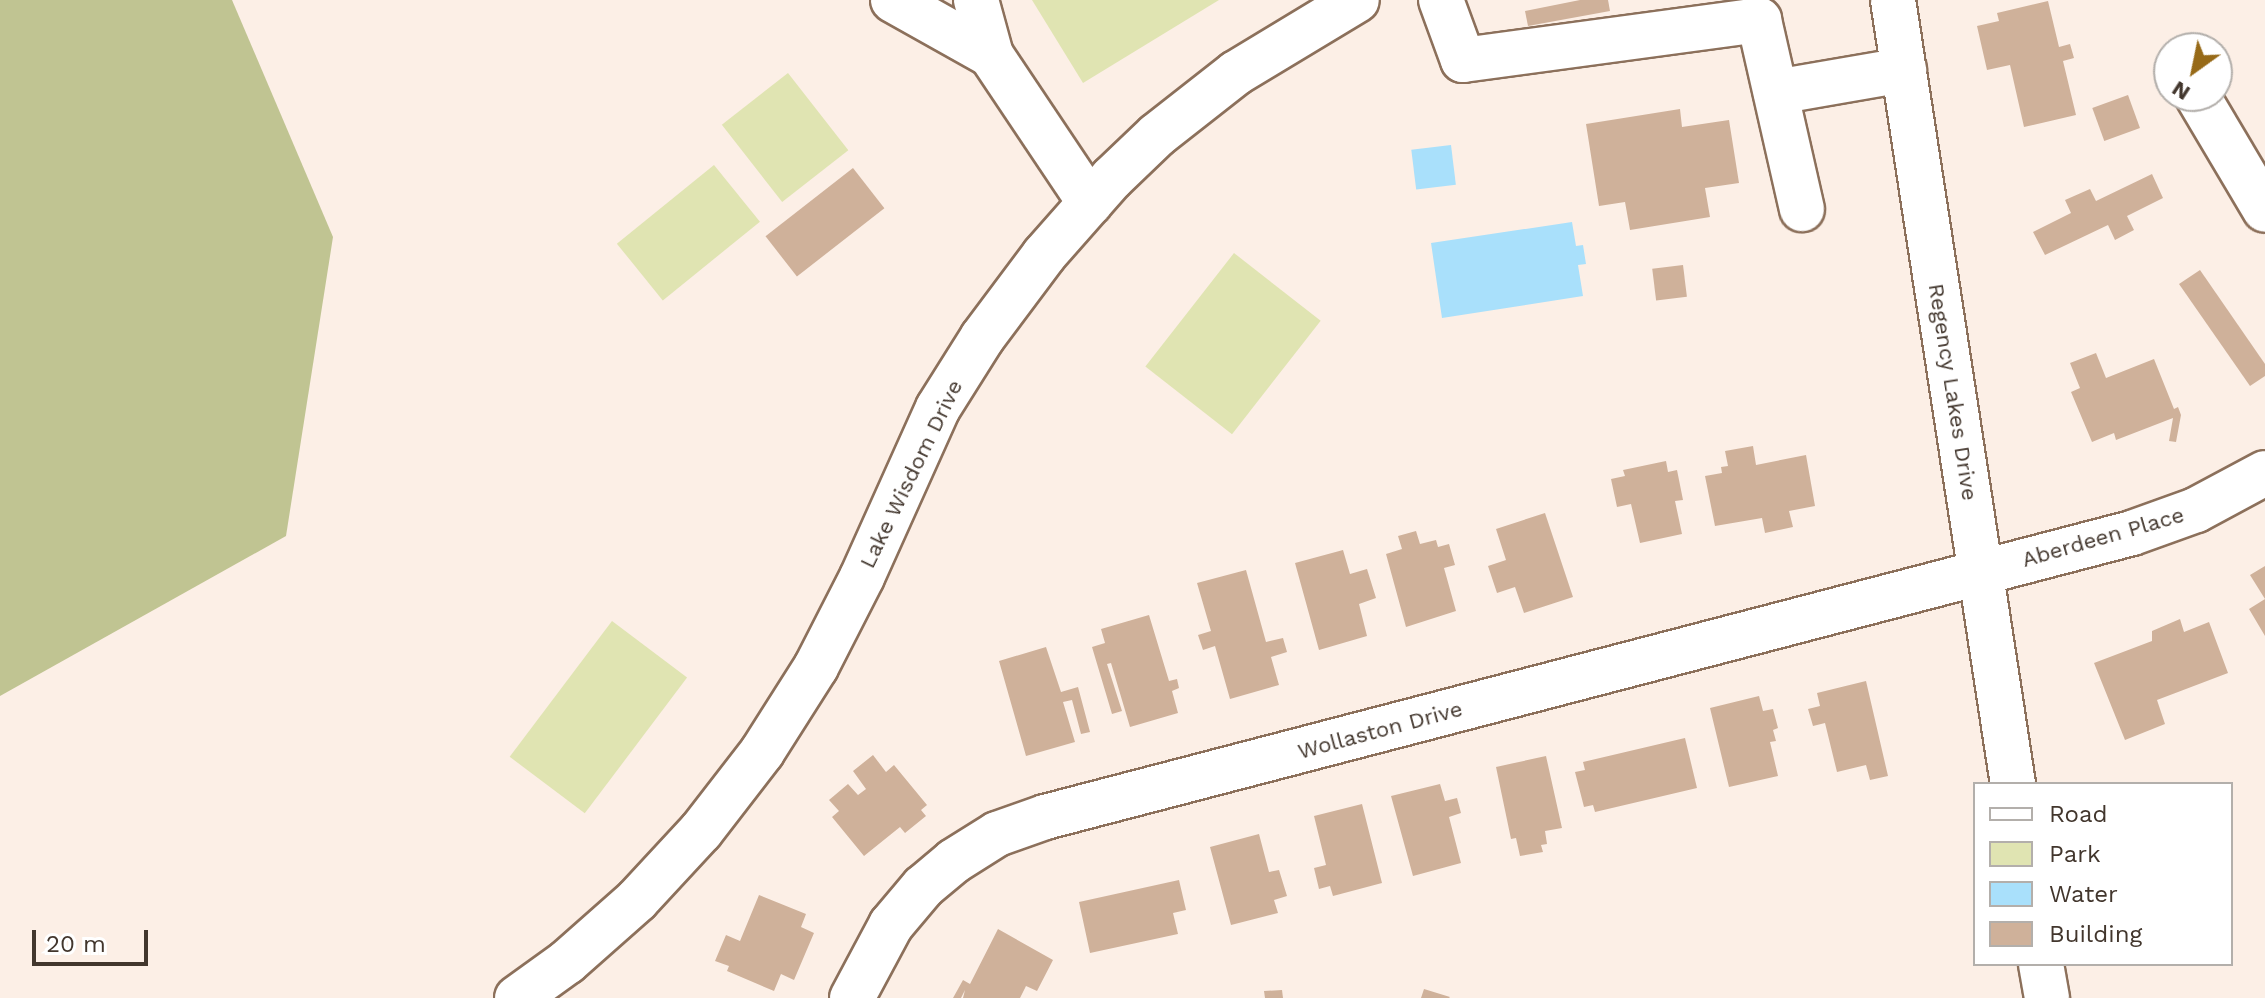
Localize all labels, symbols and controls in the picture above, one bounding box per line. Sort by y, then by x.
north arrow [2153,32,2233,112]
text: N [2167,76,2194,106]
street label: Regency Lakes Drive [1923,281,1983,503]
street label: Lake Wisdom Drive [854,375,968,573]
street label: Aberdeen Place [2019,501,2187,573]
street label: Wollaston Drive [1295,695,1465,765]
legend [1973,782,2233,966]
text: Road [2049,800,2108,828]
text: Park [2049,840,2101,868]
text: Water [2049,880,2118,908]
scale bar [36,914,152,964]
text: Building [2049,920,2142,948]
text: 20 m [46,930,106,958]

